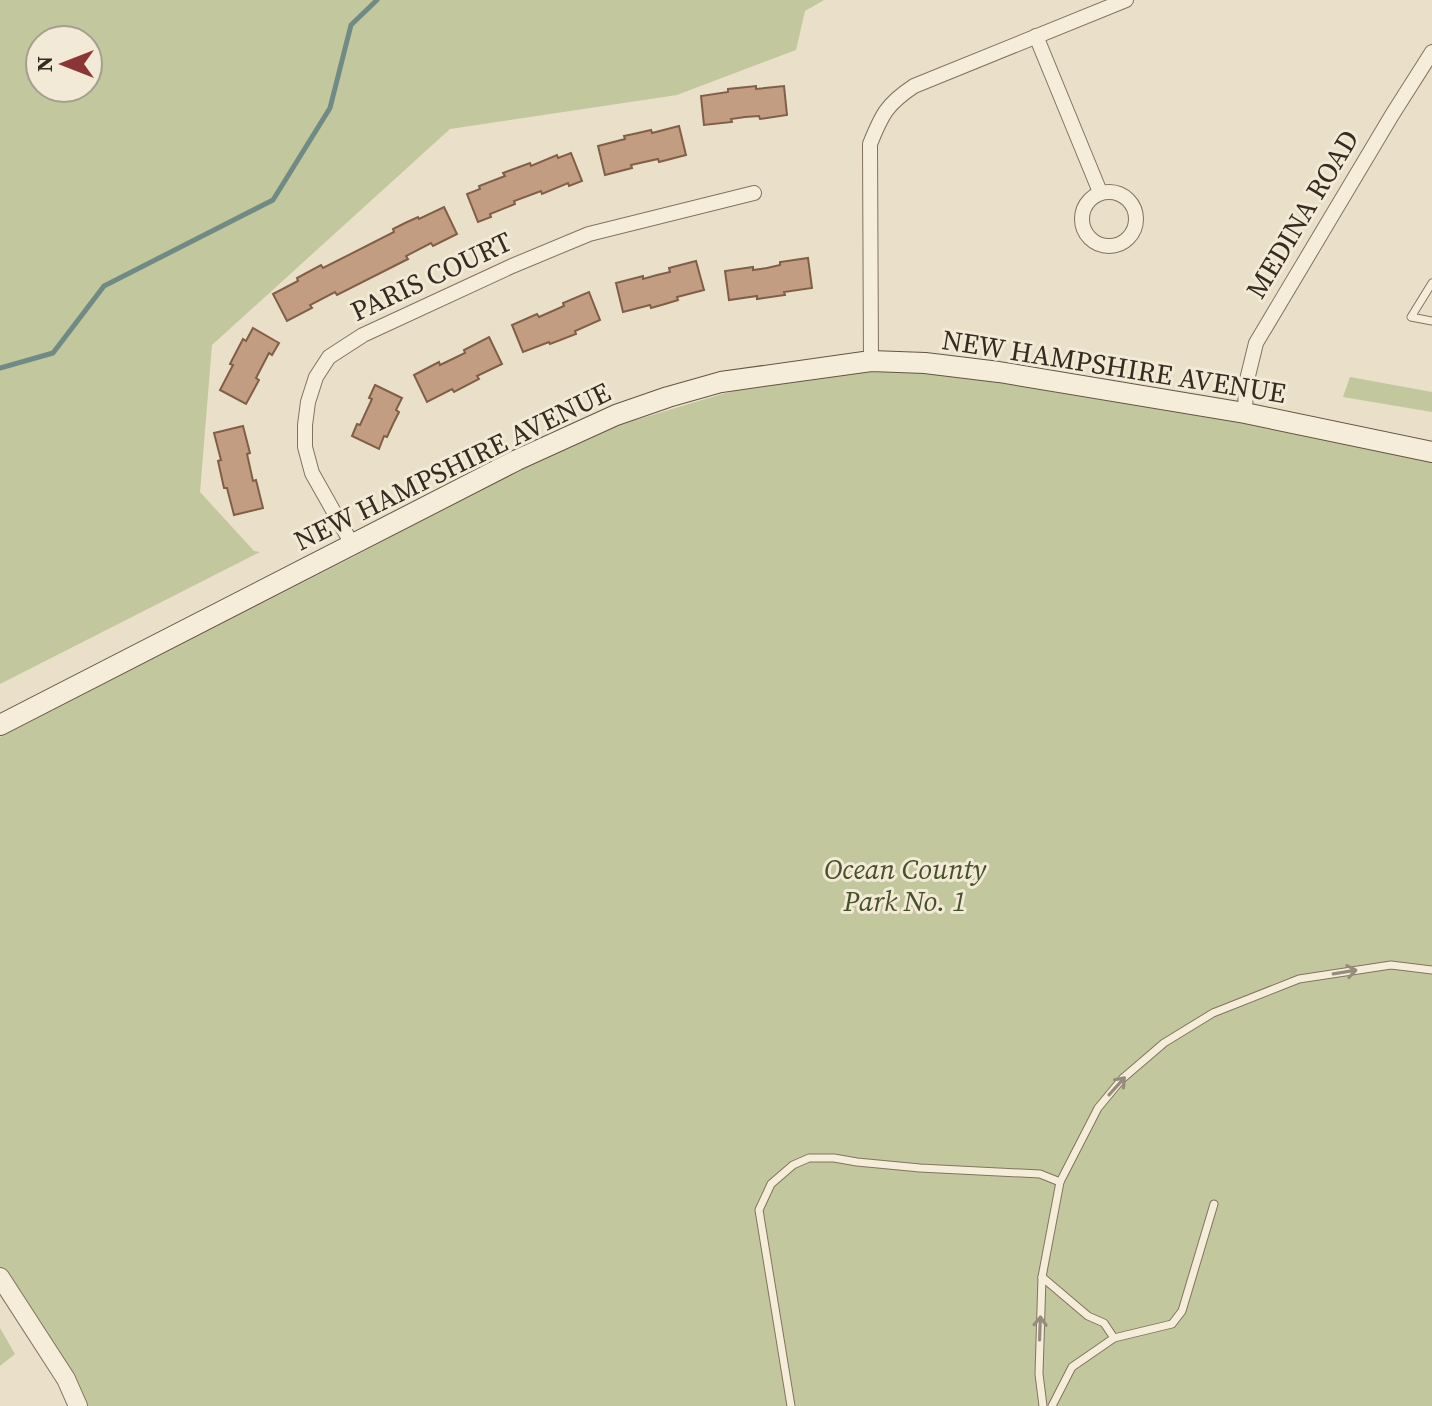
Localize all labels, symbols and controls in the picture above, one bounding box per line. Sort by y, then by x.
north arrow [24,24,104,104]
text: N [29,56,59,72]
street label: MEDINA ROAD [1237,123,1367,305]
street label: PARIS COURT [344,222,518,330]
street label: NEW HAMPSHIRE AVENUE [939,320,1289,412]
street label: NEW HAMPSHIRE AVENUE [287,373,617,559]
park label: Ocean County Park No. 1 [824,850,987,920]
one-way arrow [1331,964,1357,979]
one-way arrow [1108,1077,1126,1097]
one-way arrow [1032,1315,1047,1342]

